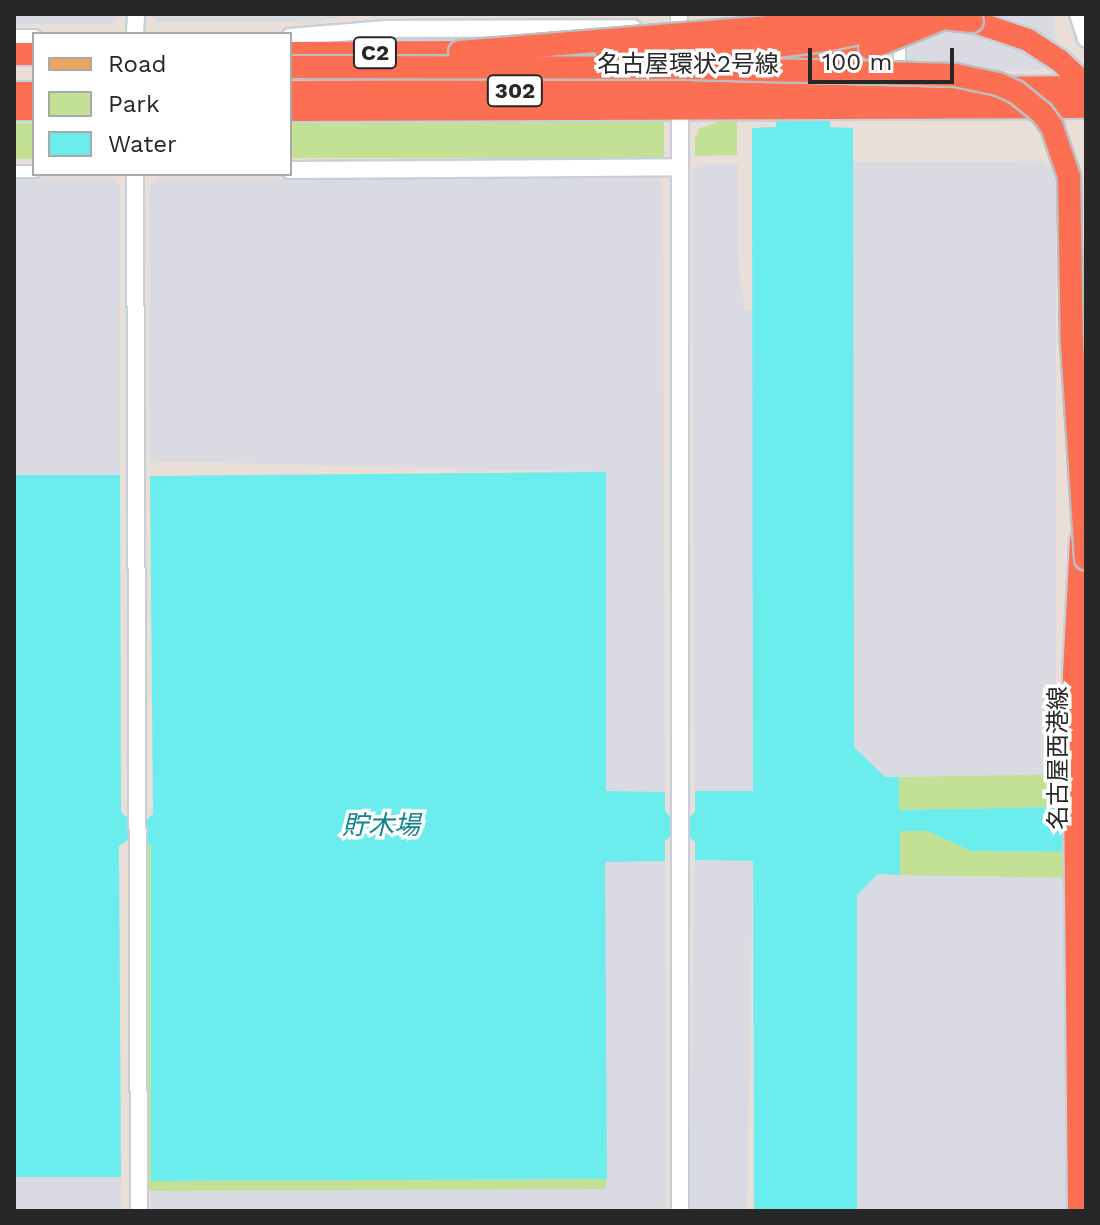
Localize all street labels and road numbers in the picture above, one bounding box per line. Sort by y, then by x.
road number: C2 [351,35,399,71]
street label: 名古屋環状2号線 [597,51,779,79]
road number: 302 [485,73,545,109]
street label: 名古屋西港線 [1045,686,1073,830]

